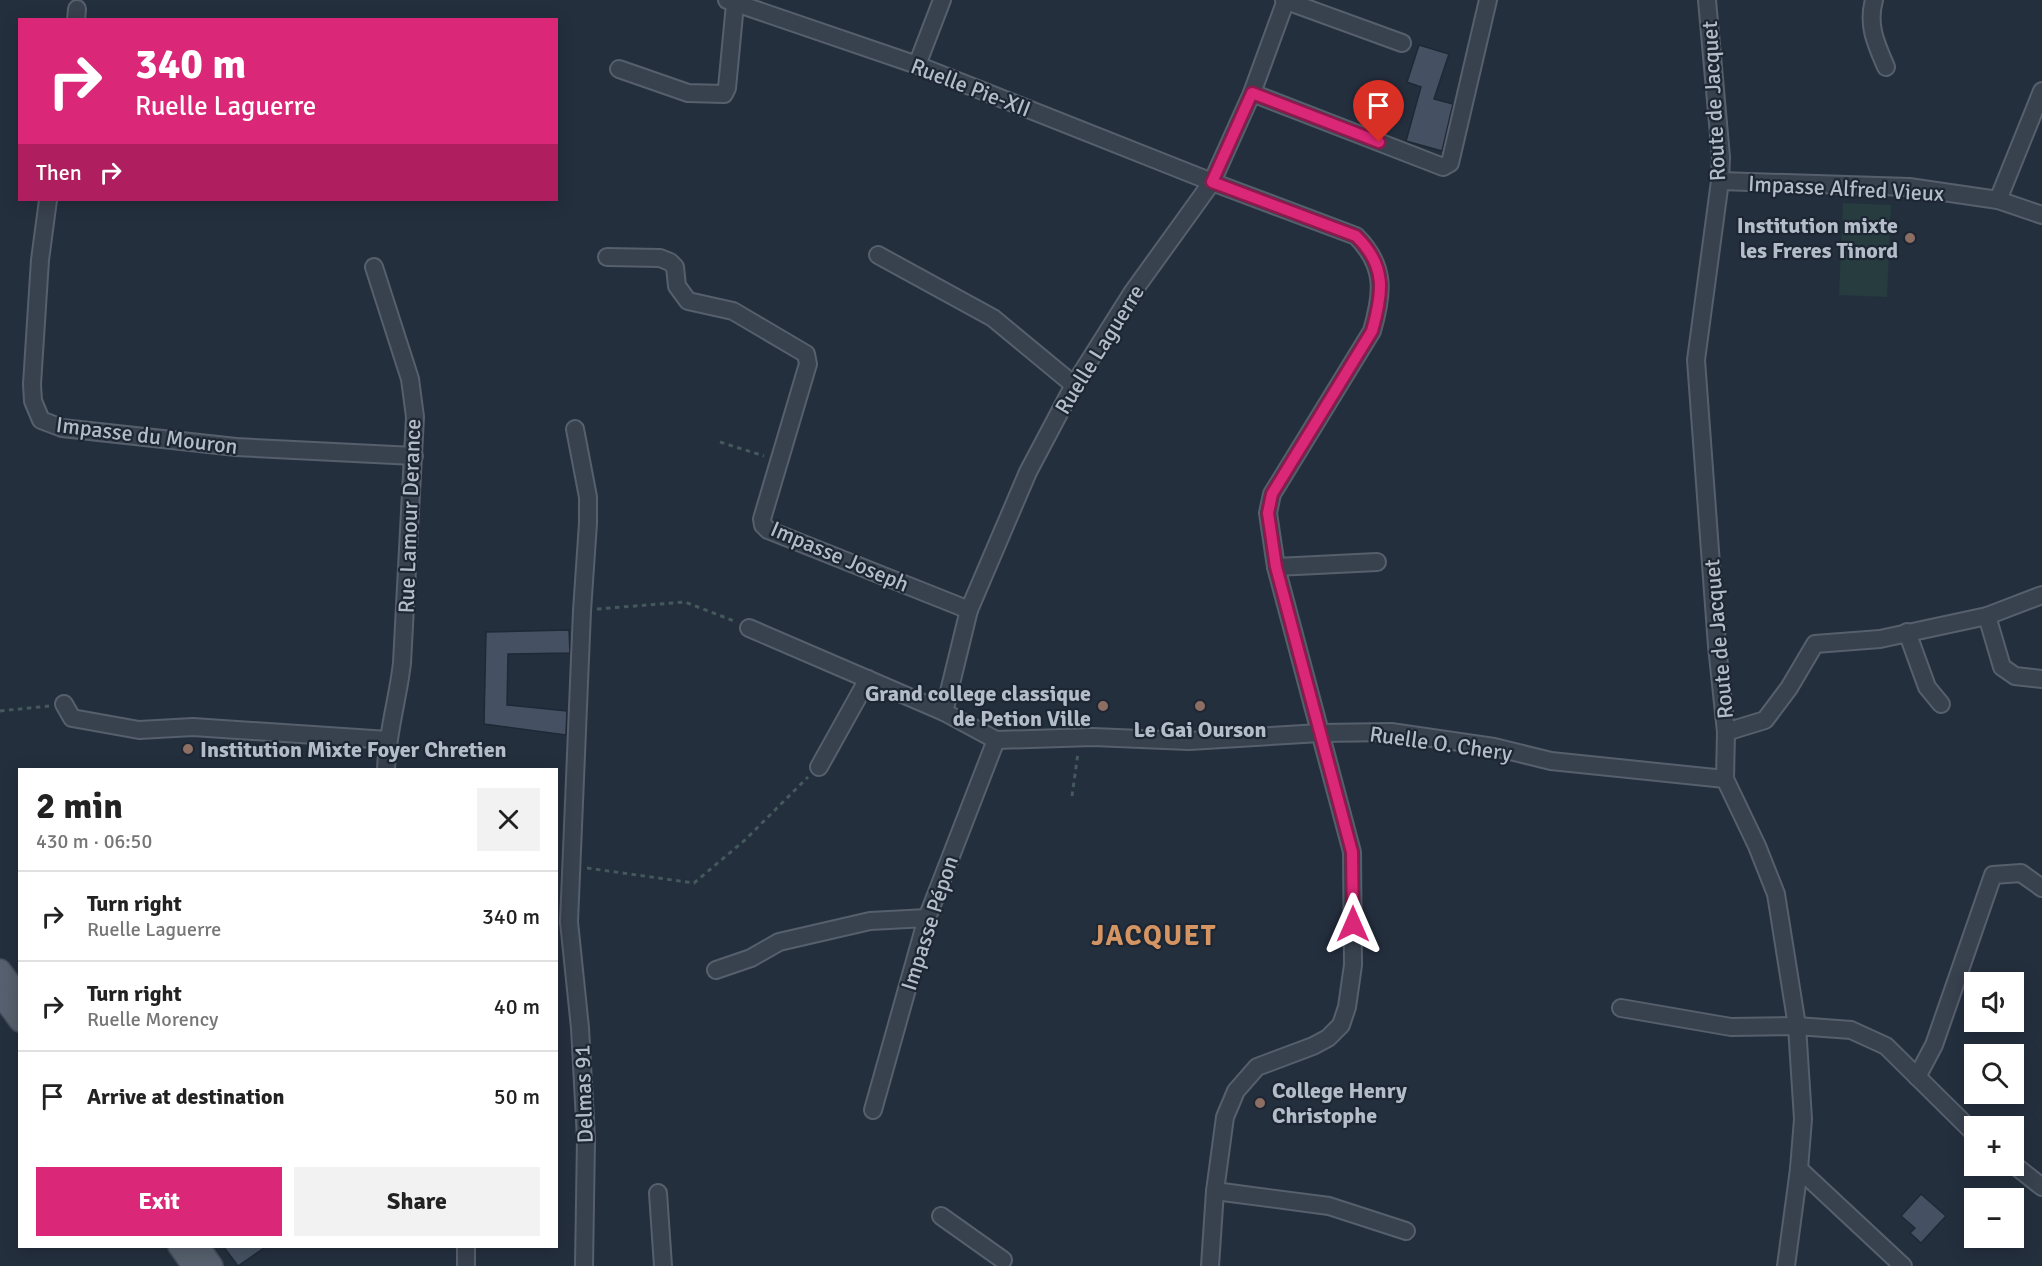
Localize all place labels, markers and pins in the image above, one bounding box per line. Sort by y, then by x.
pin [1353,80,1404,142]
place label: Institution mixte les Freres Tinord [1737,212,1898,264]
marker: Institution mixte les Freres Tinord [1903,231,1917,245]
place label: Grand college classique de Petion Ville [865,680,1091,732]
marker: Grand college classique de Petion Ville [1096,699,1110,713]
marker: Le Gai Ourson [1193,699,1207,713]
place label: Le Gai Ourson [1134,716,1266,743]
place label: Institution Mixte Foyer Chretien [200,736,507,763]
marker: Institution Mixte Foyer Chretien [181,742,195,756]
place label: College Henry Christophe [1272,1077,1407,1129]
marker: College Henry Christophe [1253,1096,1267,1110]

